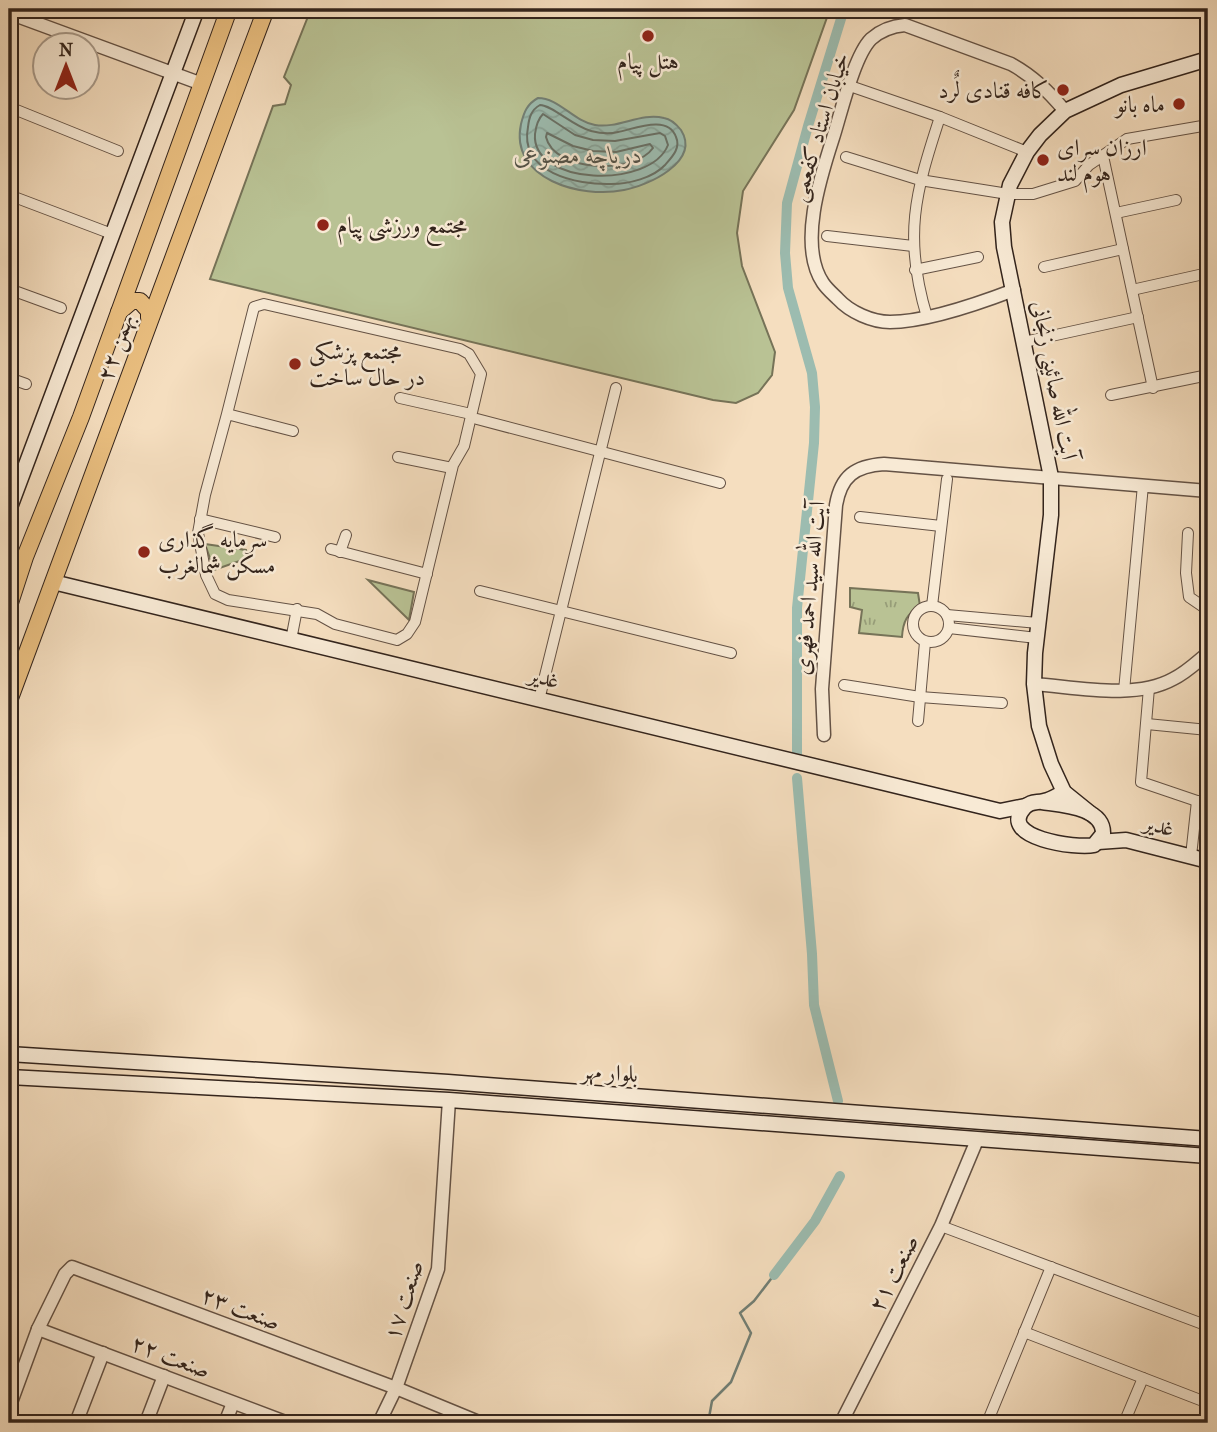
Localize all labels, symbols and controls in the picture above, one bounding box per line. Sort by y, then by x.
marker: هتل پیام [640,28,656,44]
north arrow [32,32,102,102]
text: N [59,39,74,61]
place label: هتل پیام [617,48,679,81]
street label: خیابان استاد کفعمی [784,49,857,205]
place label: کافه قنادی لٌرد [938,69,1049,104]
marker: کافه قنادی لٌرد [1055,82,1071,98]
place label: ماه بانو [1113,91,1165,119]
marker: ماه بانو [1171,96,1187,112]
place label: ارزان سرای هوم لند [1057,134,1147,193]
water label: دریاچه مصنوعی [514,141,642,172]
marker: ارزان سرای هوم لند [1035,152,1051,168]
place label: مجتمع ورزشی پیام [337,212,467,246]
marker: مجتمع ورزشی پیام [315,217,331,233]
street label: آیت الله صائینی زنجانی [1024,297,1089,465]
street label: ۲۲ بهمن [91,310,141,385]
place label: مجتمع پزشکی در حال ساخت [309,338,425,391]
marker: مجتمع پزشکی در حال ساخت [287,356,303,372]
street label: آیت الله سید احمد فهری [783,497,832,676]
place label: سرمایه گذاری مسکن شمالغرب [158,523,276,581]
marker: سرمایه گذاری مسکن شمالغرب [136,544,152,560]
street label: غدیر [524,660,562,694]
street label: غدیر [1139,808,1177,842]
street label: بلوار مهر [579,1057,639,1089]
street label: صنعت ۲۱ [863,1230,924,1316]
street label: صنعت ۱۷ [378,1257,429,1343]
street label: صنعت ۲۳ [198,1281,284,1336]
street label: صنعت ۲۲ [128,1329,214,1384]

